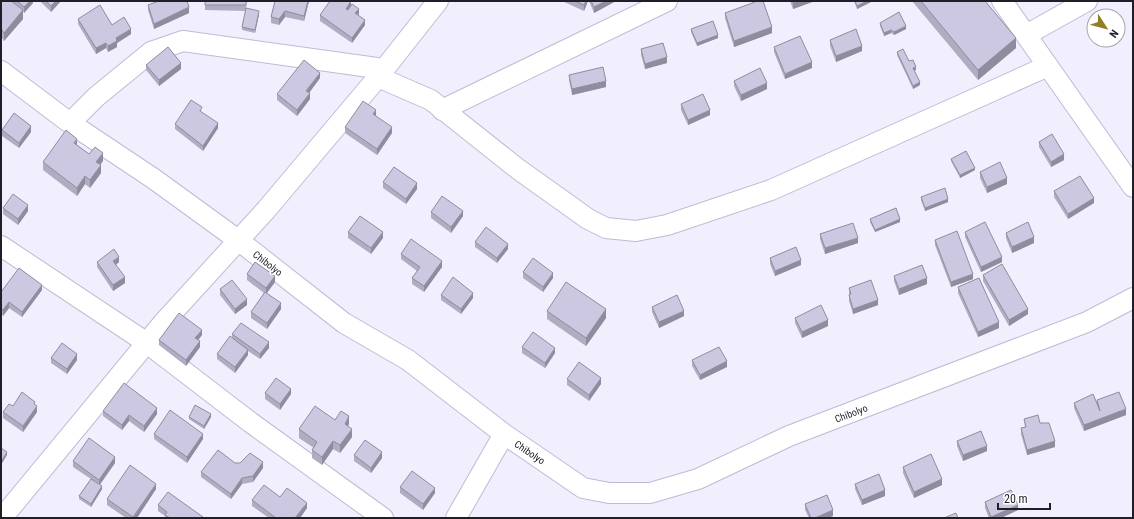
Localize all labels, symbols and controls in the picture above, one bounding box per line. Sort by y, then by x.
north arrow [1086,8,1126,48]
text: N [1106,27,1121,40]
street label: Chibolyo [251,249,285,278]
street label: Chibolyo [833,402,869,425]
street label: Chibolyo [512,438,547,467]
scale bar [998,485,1050,511]
text: 20 m [1004,492,1028,506]

